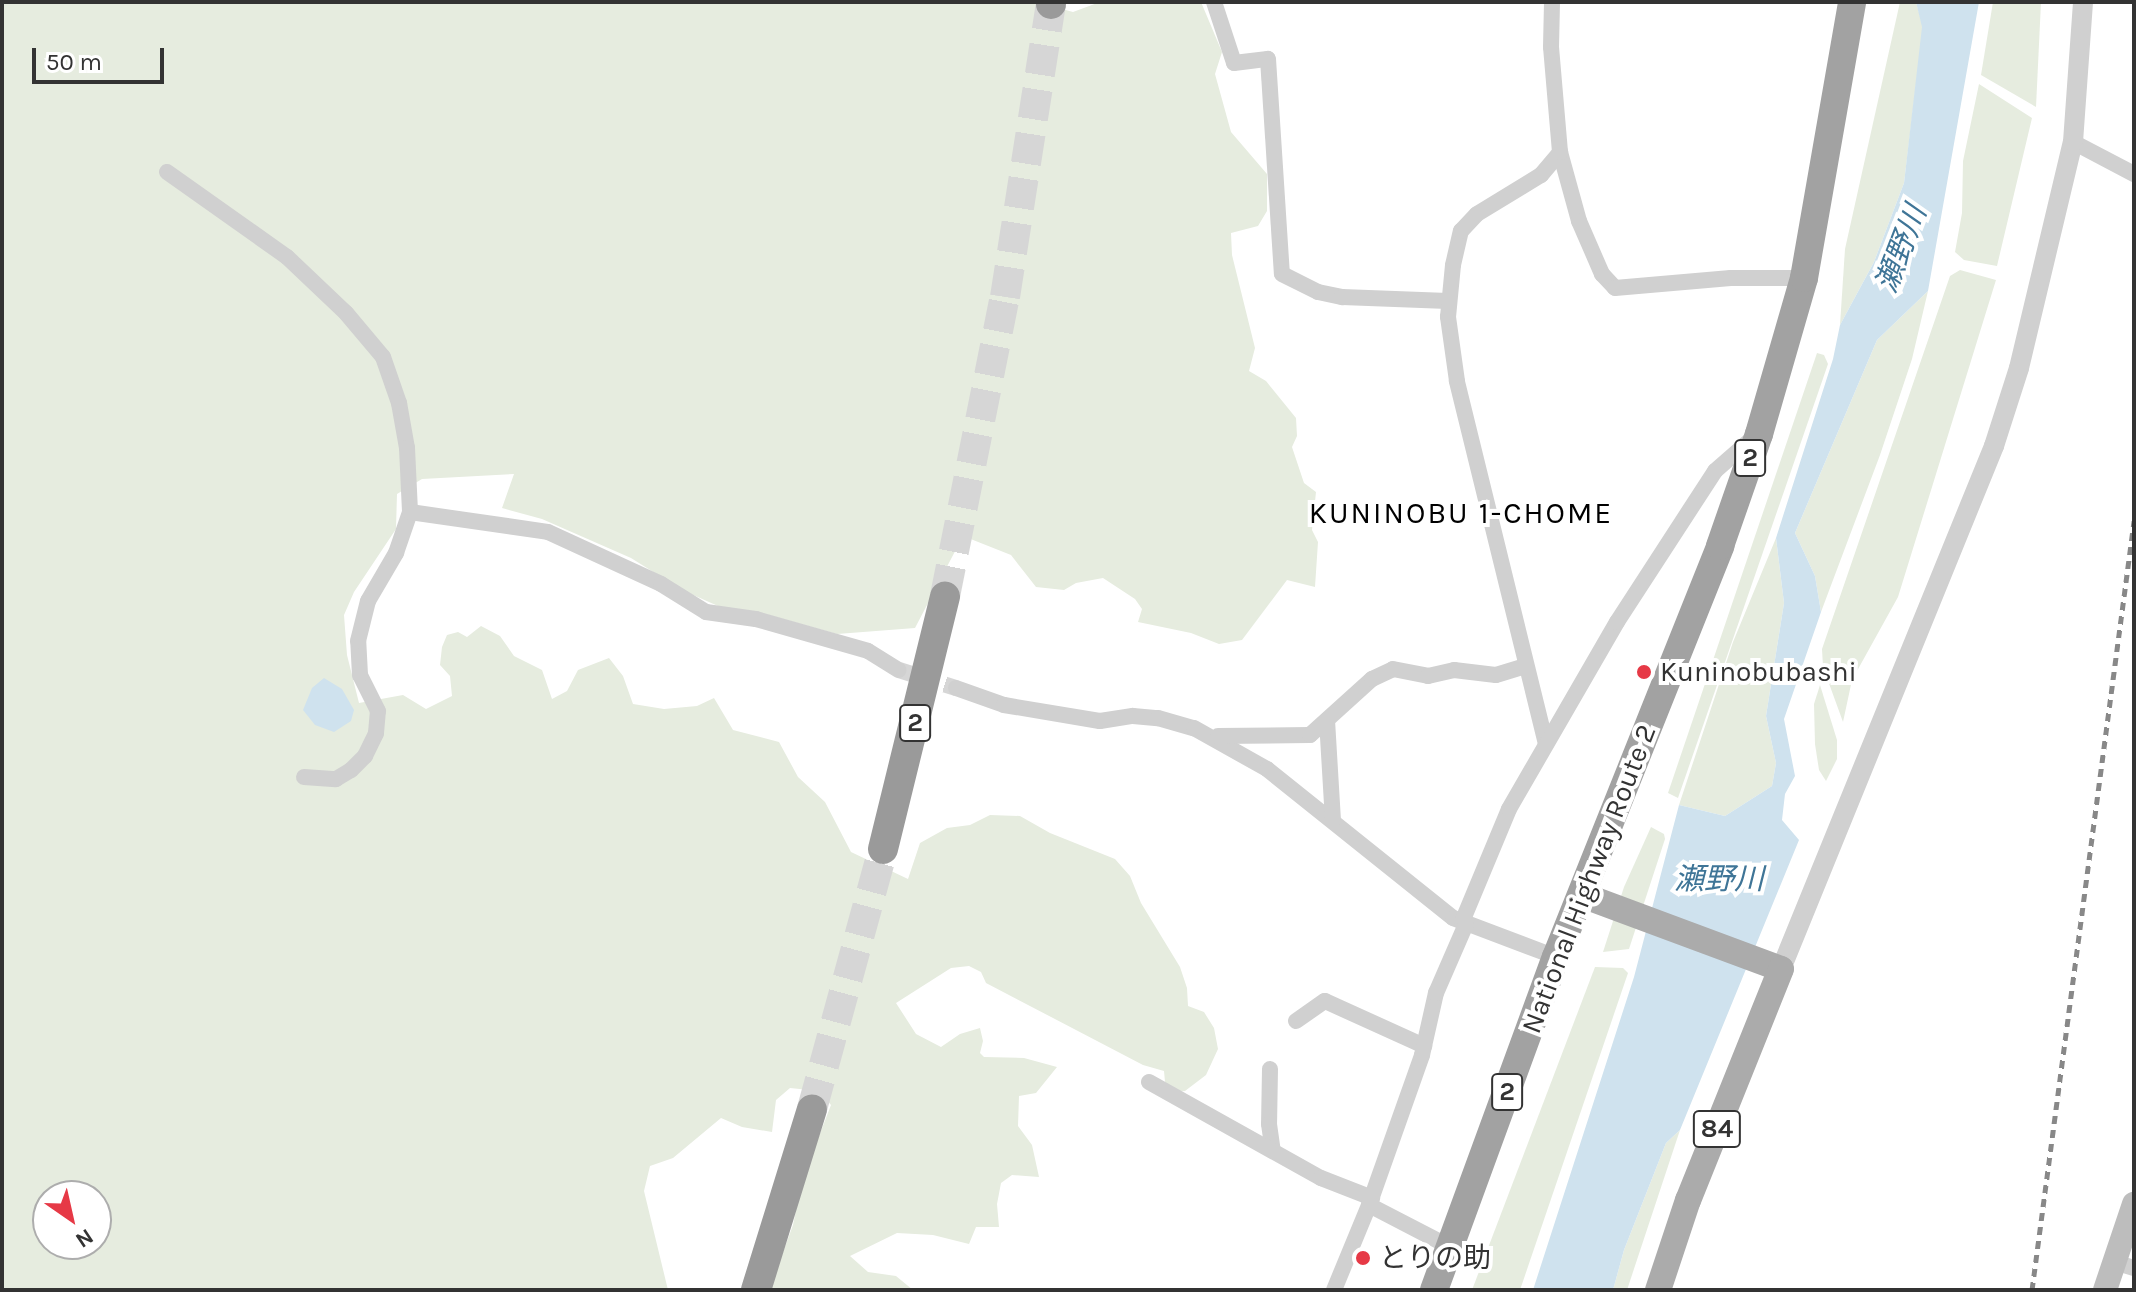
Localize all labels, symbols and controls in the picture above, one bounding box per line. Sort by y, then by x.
scale bar [36,32,168,82]
text: 50 m [46,48,102,76]
water label: 瀬野川 [1868,201,1934,297]
road number: 2 [1734,436,1766,480]
district label: KUNINOBU 1-CHOME [1309,495,1613,531]
place label: Kuninobubashi [1660,655,1857,689]
marker: Kuninobubashi [1635,663,1653,681]
road number: 2 [899,701,931,745]
street label: National Highway Route 2 [1515,720,1663,1038]
water label: 瀬野川 [1674,861,1764,897]
road number: 2 [1491,1070,1523,1114]
road number: 84 [1691,1107,1743,1151]
north arrow [32,1180,112,1260]
text: N [70,1223,98,1253]
place label: とりの助 [1379,1241,1491,1275]
marker: とりの助 [1354,1249,1372,1267]

